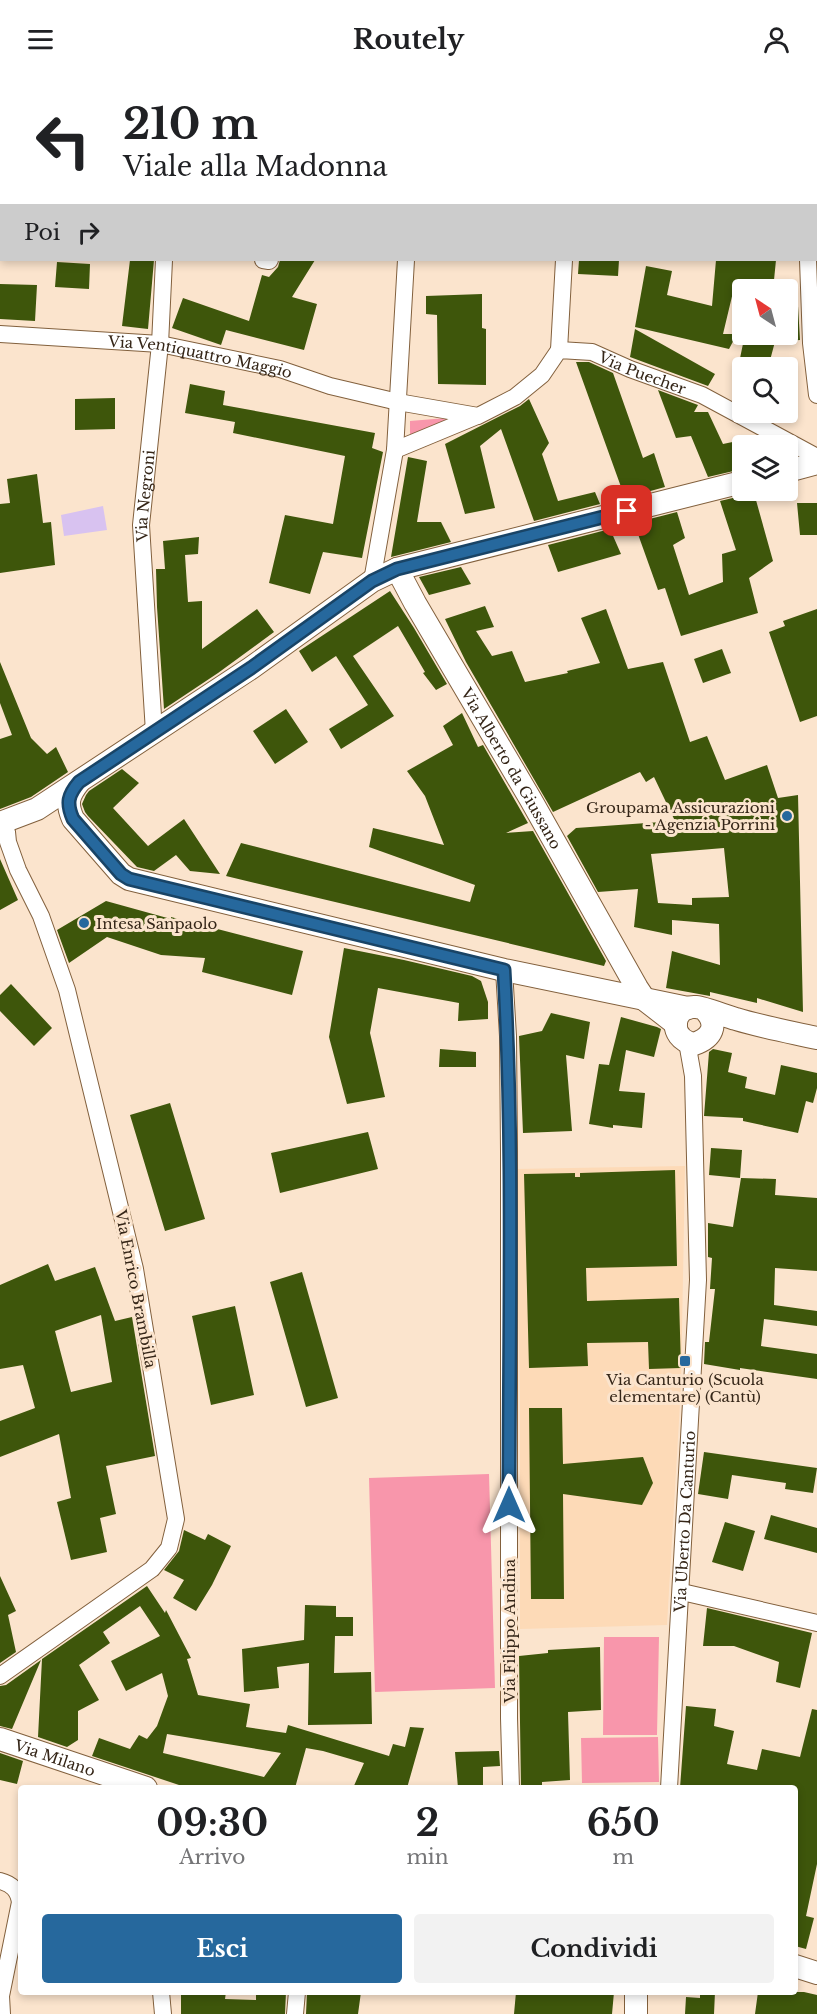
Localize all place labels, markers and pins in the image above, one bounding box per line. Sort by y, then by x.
pin [601,485,652,536]
place label: Groupama Assicurazioni - Agenzia Porrini [586,798,775,834]
marker: Groupama Assicurazioni - Agenzia Porrini [780,809,794,823]
place label: Intesa Sanpaolo [96,914,218,933]
marker: Intesa Sanpaolo [77,916,91,930]
marker: Via Canturio (Scuola elementare) (Cantù) [678,1354,692,1368]
place label: Via Canturio (Scuola elementare) (Cantù) [605,1370,764,1406]

